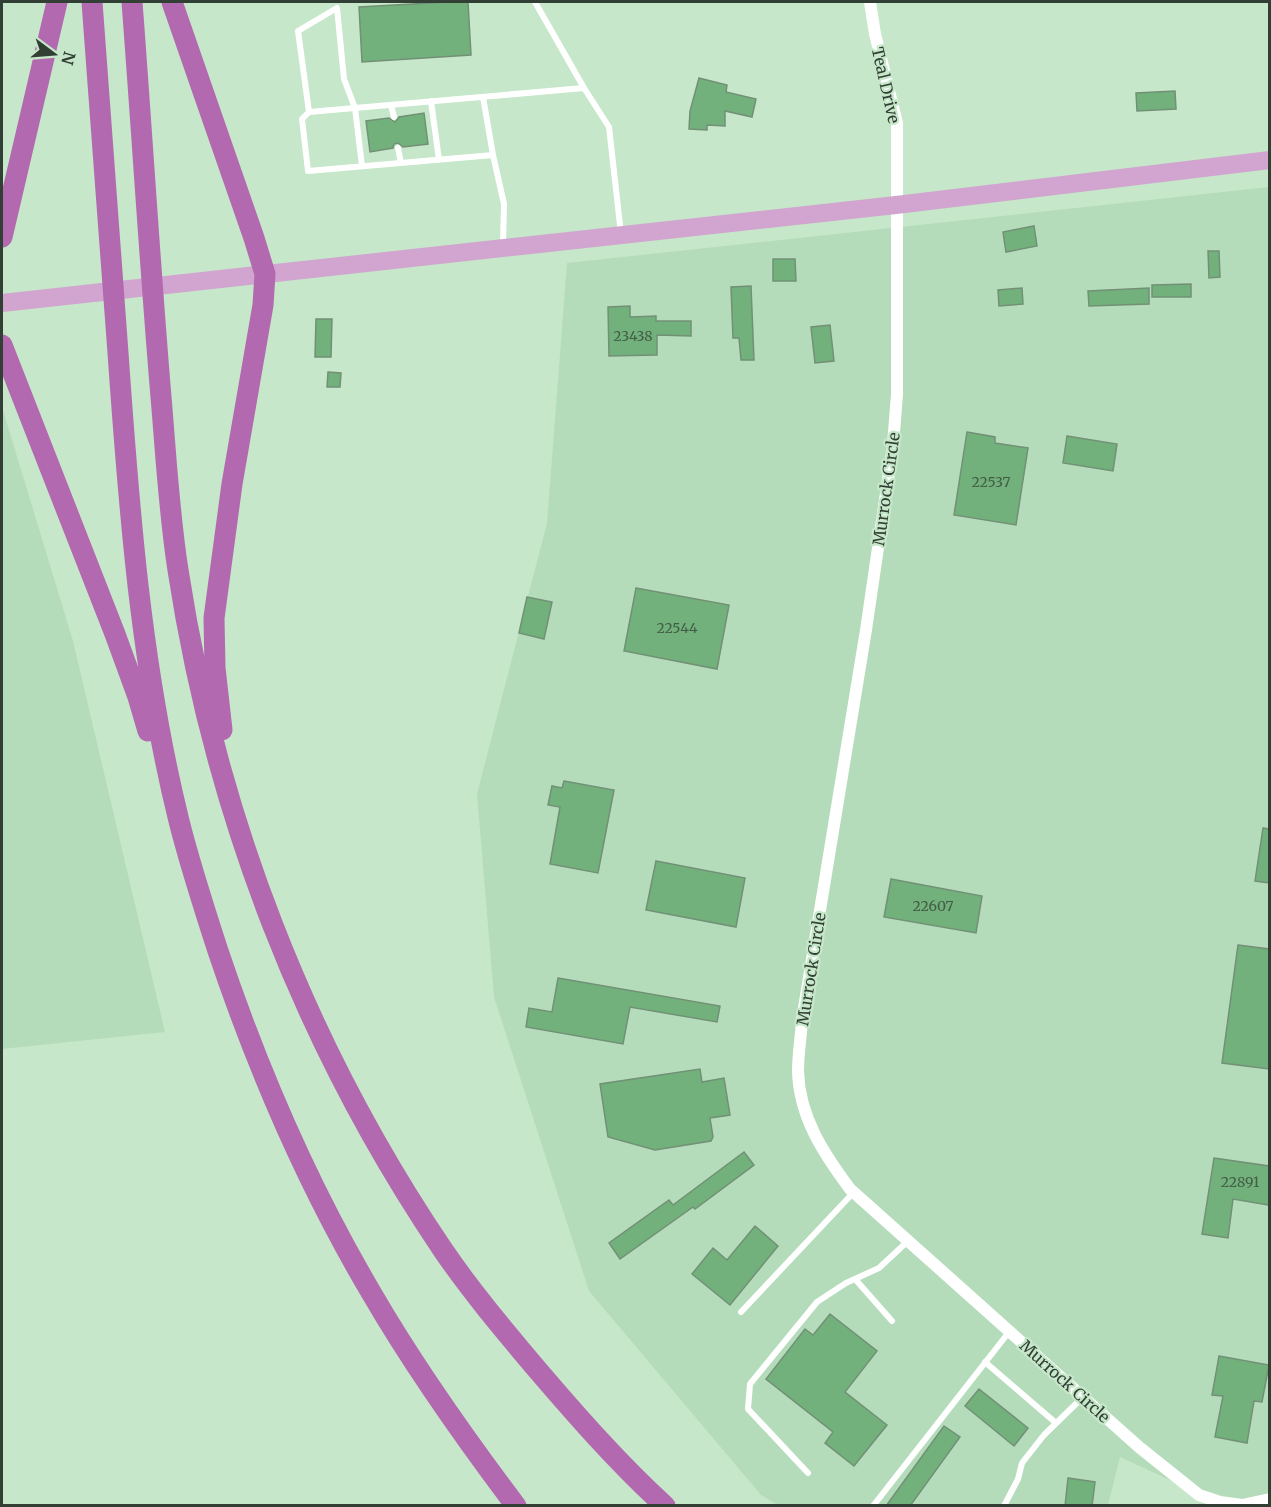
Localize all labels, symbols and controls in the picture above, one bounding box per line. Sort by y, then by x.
north arrow [24,24,84,84]
street label: Teal Drive [867,45,905,125]
text: N [57,49,80,67]
house number: 23438 [613,327,653,345]
street label: Murrock Circle [868,431,904,547]
house number: 22537 [972,473,1010,491]
house number: 22544 [656,619,698,637]
house number: 22607 [912,897,954,915]
street label: Murrock Circle [792,911,830,1027]
house number: 22891 [1221,1173,1259,1191]
street label: Murrock Circle [1016,1335,1114,1427]

